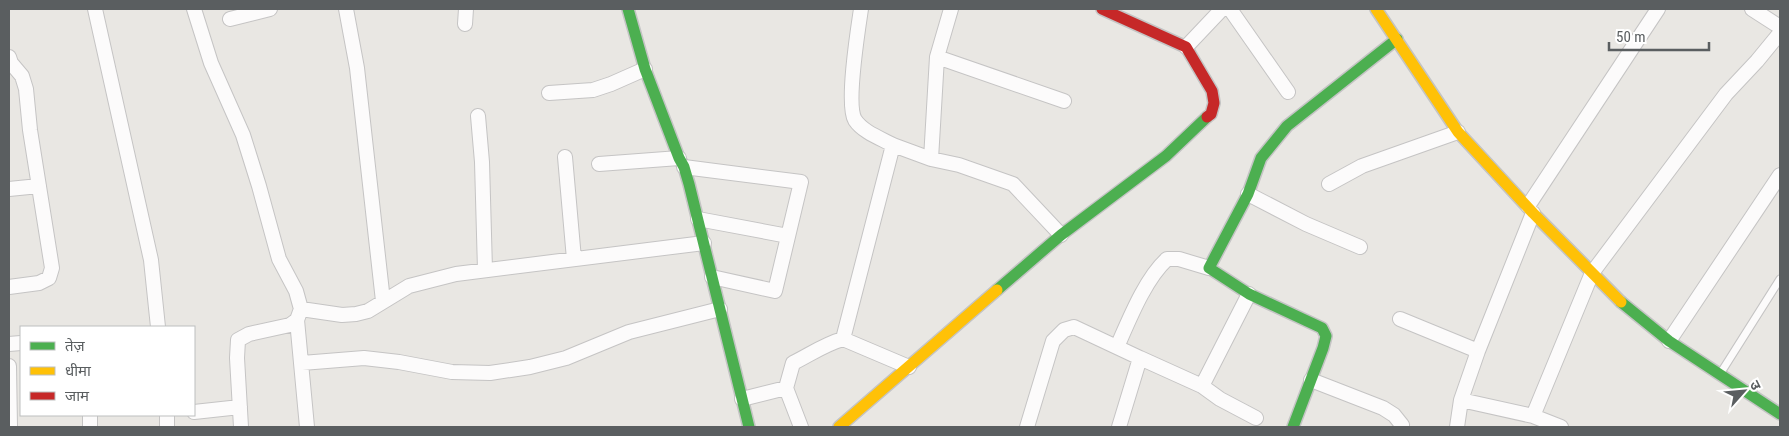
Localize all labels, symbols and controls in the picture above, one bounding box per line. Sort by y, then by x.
scale bar [1609,20,1709,52]
text: 50 m [1616,28,1646,46]
legend [20,326,195,416]
text: तेज़ [65,337,86,355]
text: धीमा [65,362,92,380]
north arrow [1719,366,1769,416]
text: उ [1747,378,1765,393]
text: जाम [65,387,90,405]

